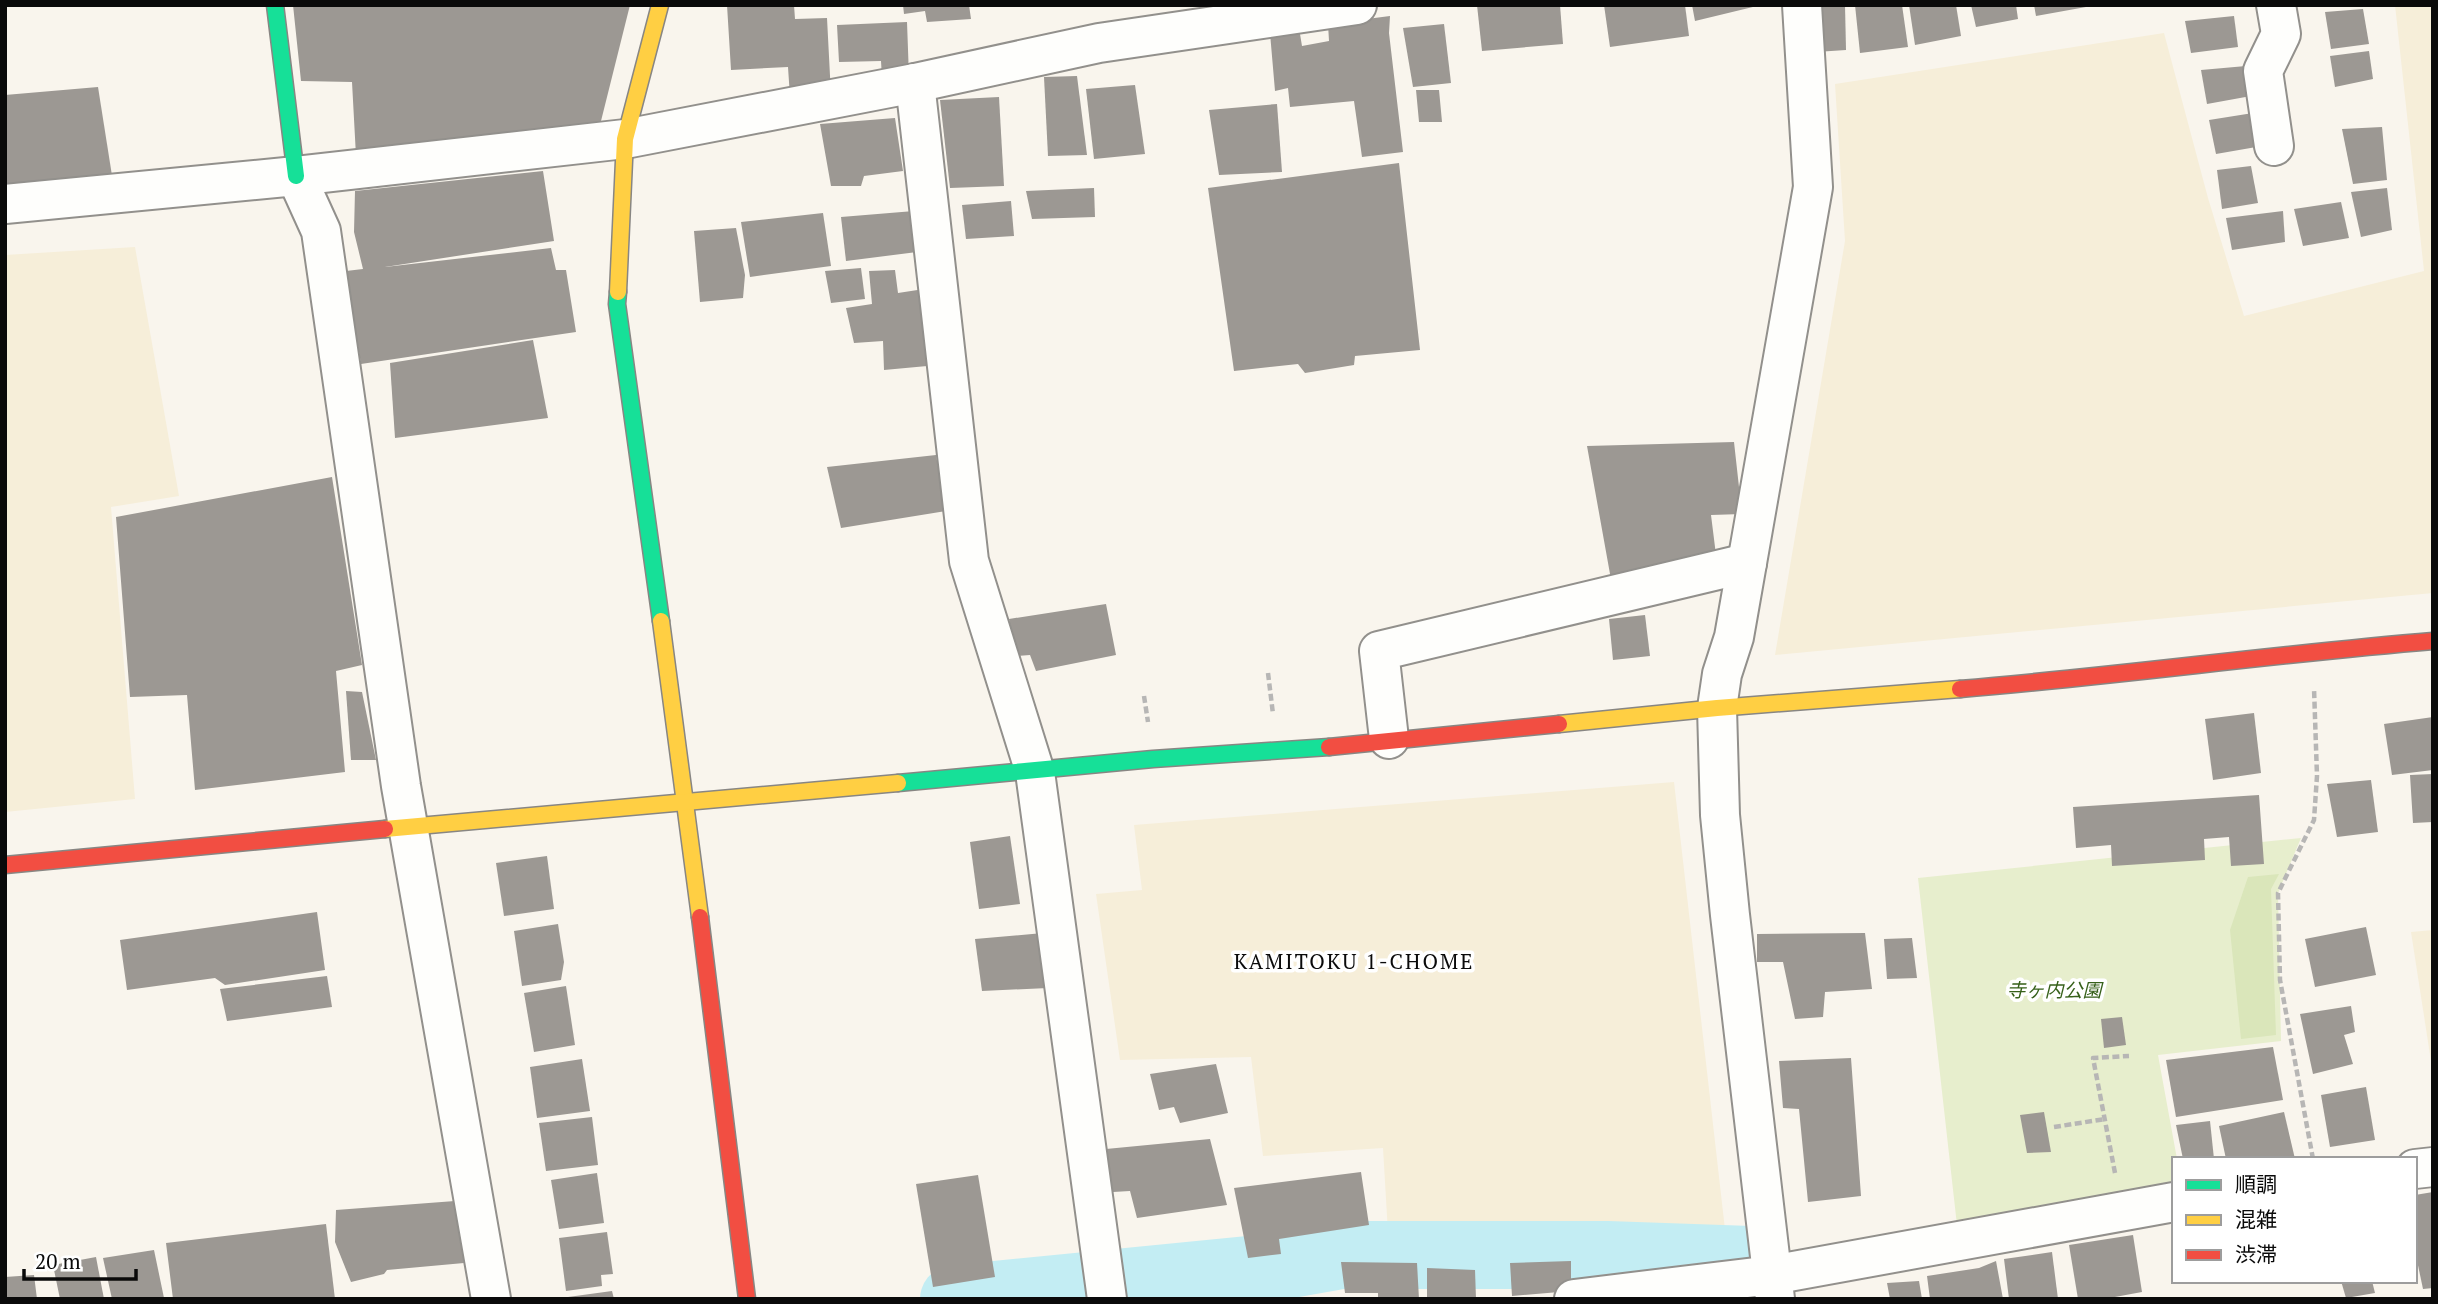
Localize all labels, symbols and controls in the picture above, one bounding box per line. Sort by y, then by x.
district label: KAMITOKU 1-CHOME [1234,947,1474,975]
park label: 寺ヶ内公園 [2006,977,2104,1002]
legend [2172,1157,2417,1283]
text: 順調 [2235,1170,2277,1198]
text: 混雑 [2235,1205,2277,1233]
scale bar [24,1238,136,1282]
text: 渋滞 [2235,1240,2277,1268]
text: 20 m [35,1247,81,1275]

